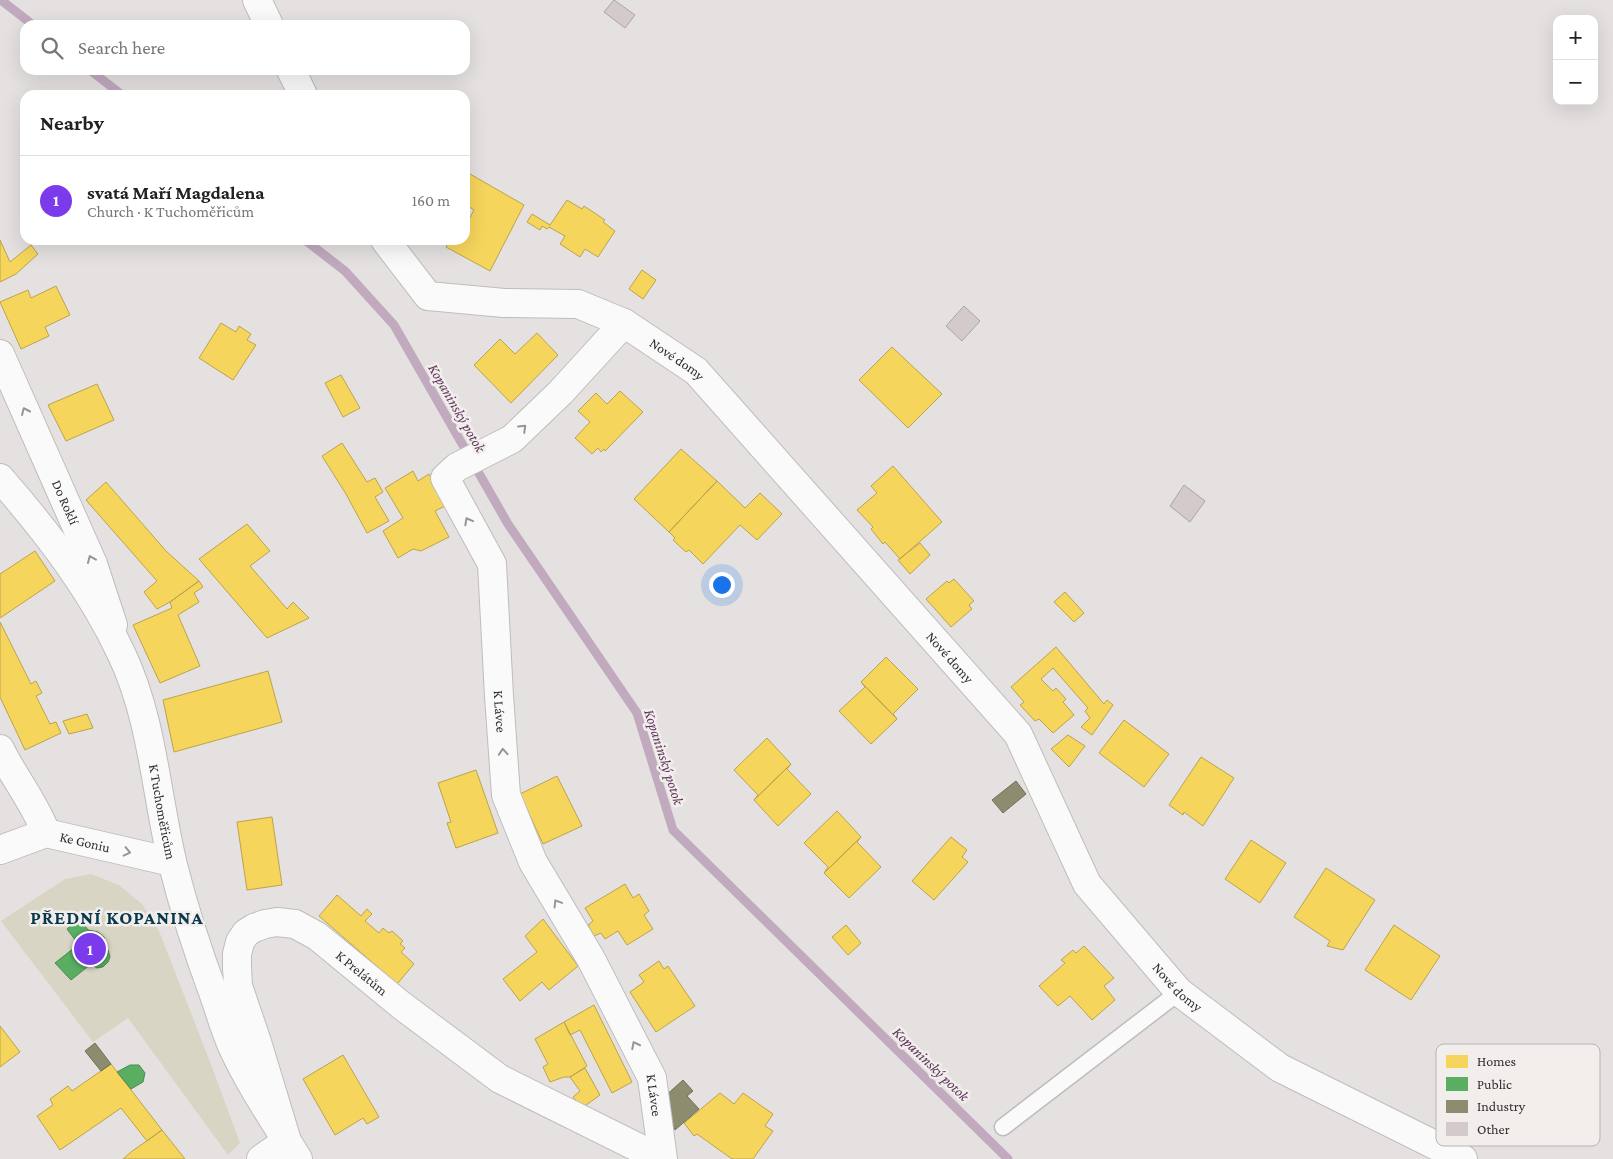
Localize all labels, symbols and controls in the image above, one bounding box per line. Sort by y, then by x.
map controls [1553,15,1598,105]
button: + [1553,15,1598,60]
search box [20,20,470,75]
icon: search [38,34,66,62]
text: Search here [78,37,165,58]
button: − [1553,60,1598,105]
text: Nearby [40,111,104,135]
text: svatá Maří Magdalena [87,182,265,203]
text: 1 [53,192,59,209]
text: 160 m [412,192,450,209]
text: Church · K Tuchoměřicům [87,203,254,220]
street label: Nové domy [647,334,709,384]
water label: Kopaninský potok [424,361,489,457]
one-way arrow [21,407,32,416]
one-way arrow [517,425,526,434]
street label: Do Roklí [49,477,83,527]
one-way arrow [465,517,475,526]
one-way arrow [87,555,98,564]
your location [709,572,735,598]
street label: Nové domy [923,628,977,687]
street label: K Lávce [491,690,510,733]
water label: Kopaninský potok [640,707,687,808]
one-way arrow [498,748,509,756]
street label: K Tuchoměřicům [146,763,179,861]
street label: Ke Goniu [58,828,112,856]
one-way arrow [123,846,132,857]
one-way arrow [554,899,564,908]
district label: PŘEDNÍ KOPANINA [30,907,204,928]
pin: 1 [74,930,106,968]
street label: K Prelátům [333,947,391,999]
street label: Nové domy [1150,959,1206,1015]
water label: Kopaninský potok [889,1024,973,1106]
one-way arrow [631,1041,641,1050]
legend [1436,1044,1600,1146]
text: Homes [1477,1053,1516,1069]
street label: K Lávce [644,1073,665,1117]
text: Public [1477,1076,1512,1092]
text: Industry [1477,1098,1526,1114]
text: Other [1477,1121,1510,1137]

